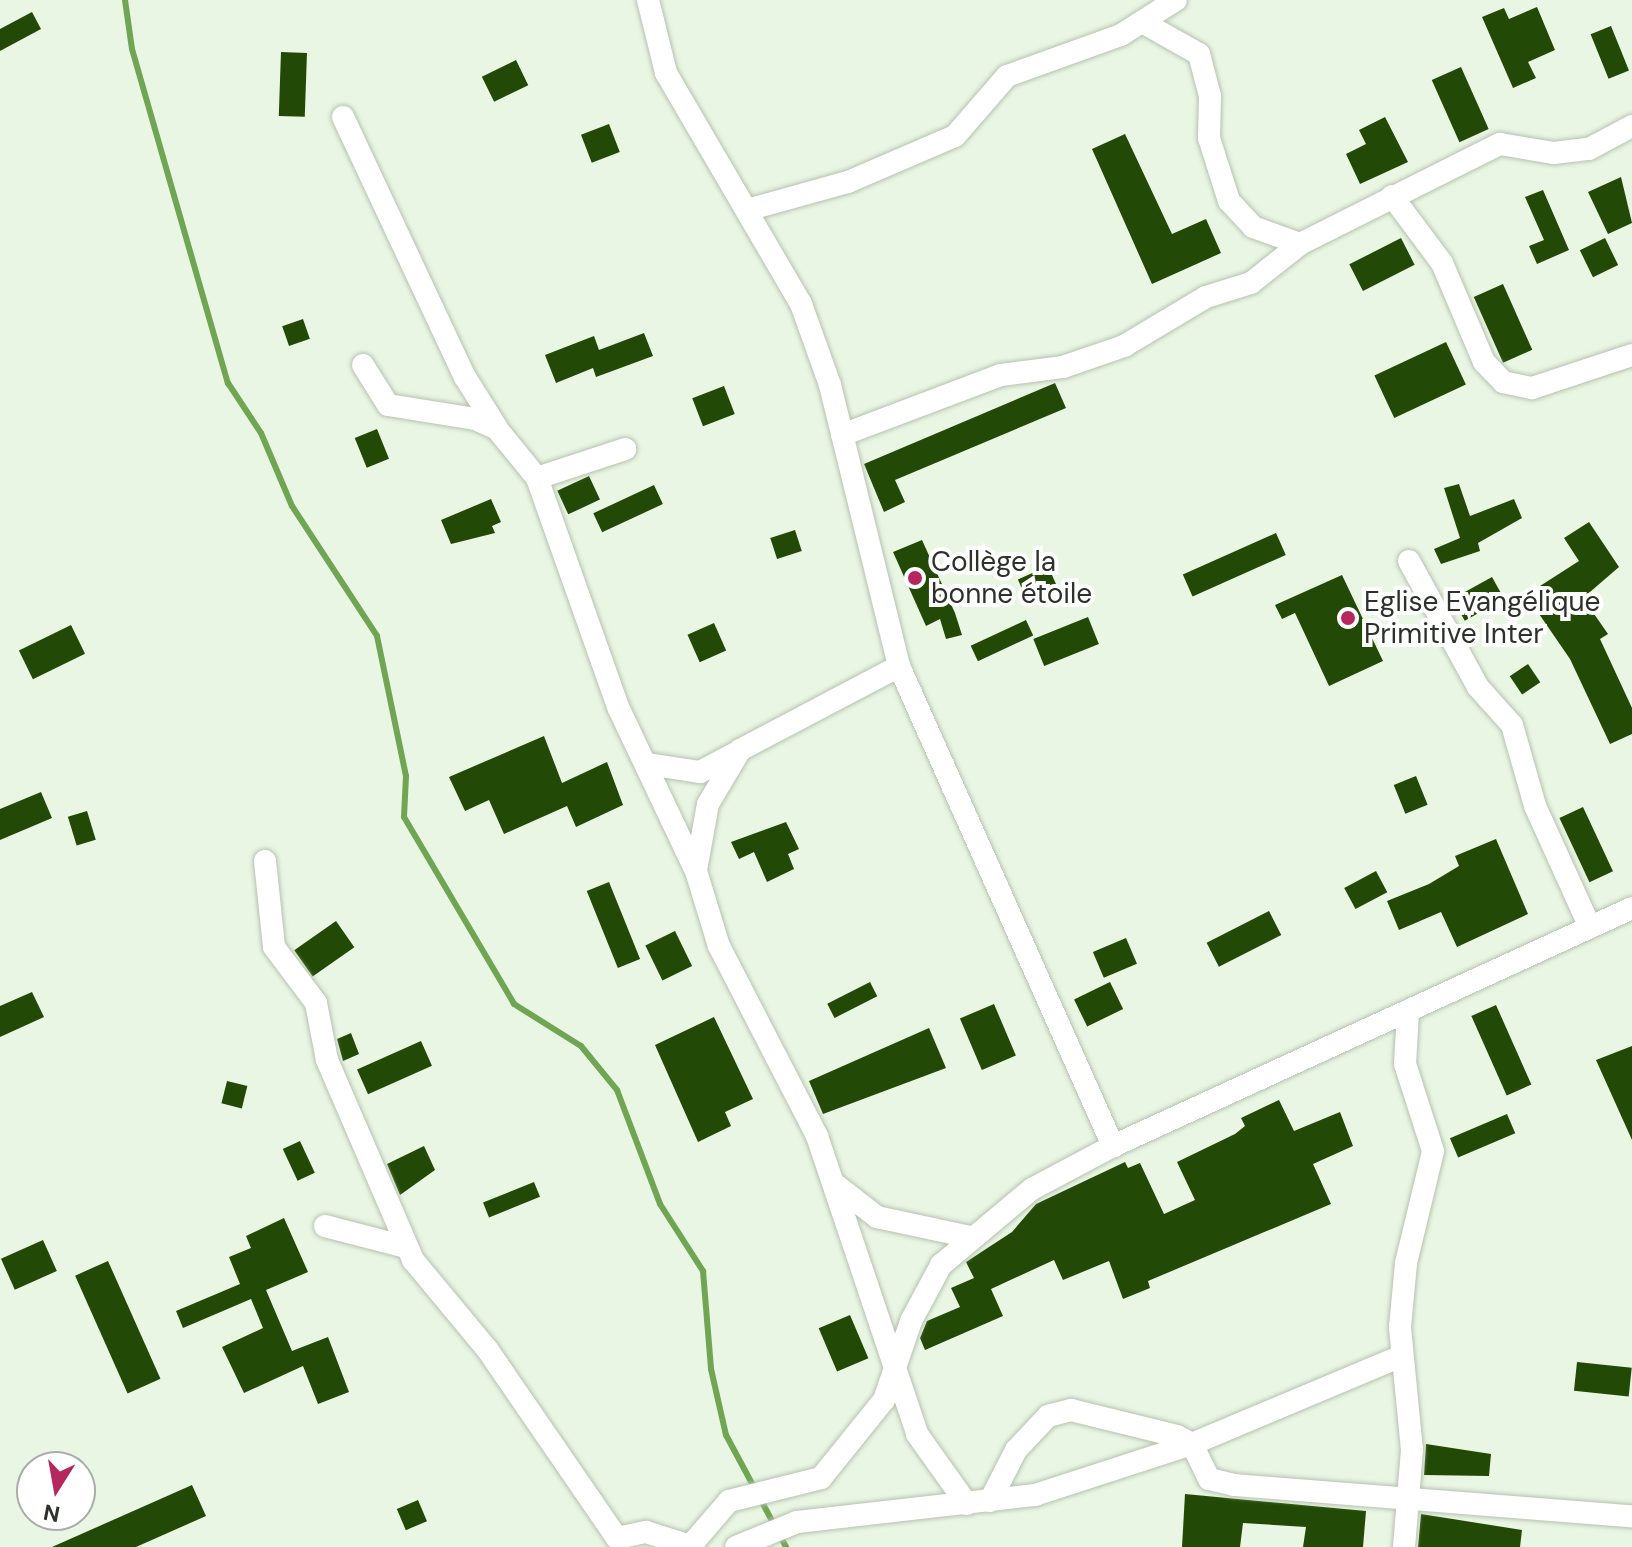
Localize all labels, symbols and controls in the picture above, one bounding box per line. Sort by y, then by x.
place label: Collège la bonne étoile [931,545,1092,611]
marker: Collège la bonne étoile [906,569,924,587]
place label: Eglise Evangélique Primitive Inter [1364,585,1600,651]
marker: Eglise Evangélique Primitive Inter [1339,609,1357,627]
north arrow [16,1451,96,1531]
text: N [41,1497,62,1529]

